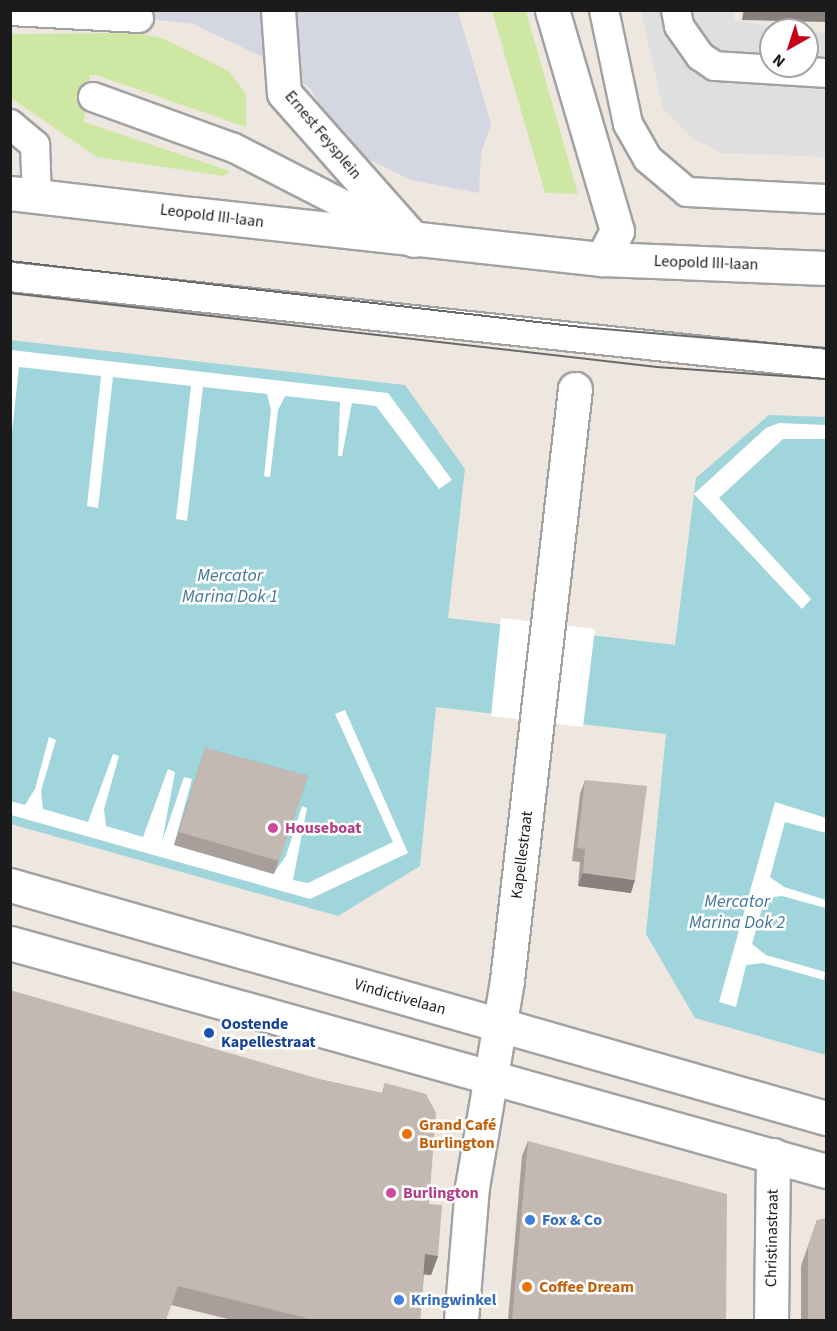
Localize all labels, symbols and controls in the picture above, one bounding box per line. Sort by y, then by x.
north arrow [759,18,819,78]
text: N [768,49,790,72]
street label: Ernest Feysplein [281,87,365,183]
street label: Leopold III-laan [159,200,265,232]
street label: Leopold III-laan [653,252,759,274]
water label: Mercator Marina Dok 1 [182,566,278,608]
street label: Kapellestraat [507,810,537,900]
place label: Houseboat [285,818,361,838]
marker: Houseboat [266,821,280,835]
water label: Mercator Marina Dok 2 [689,892,785,934]
street label: Vindictivelaan [352,975,448,1019]
place label: Oostende Kapellestraat [221,1014,316,1052]
marker: Oostende Kapellestraat [202,1026,216,1040]
place label: Grand Café Burlington [419,1115,496,1153]
marker: Grand Café Burlington [400,1127,414,1141]
place label: Burlington [403,1183,479,1203]
marker: Burlington [384,1186,398,1200]
street label: Christinastraat [762,1189,782,1287]
place label: Fox & Co [542,1210,602,1230]
marker: Fox & Co [523,1213,537,1227]
place label: Coffee Dream [539,1277,634,1297]
marker: Coffee Dream [520,1280,534,1294]
place label: Kringwinkel [411,1290,496,1310]
marker: Kringwinkel [392,1293,406,1307]

